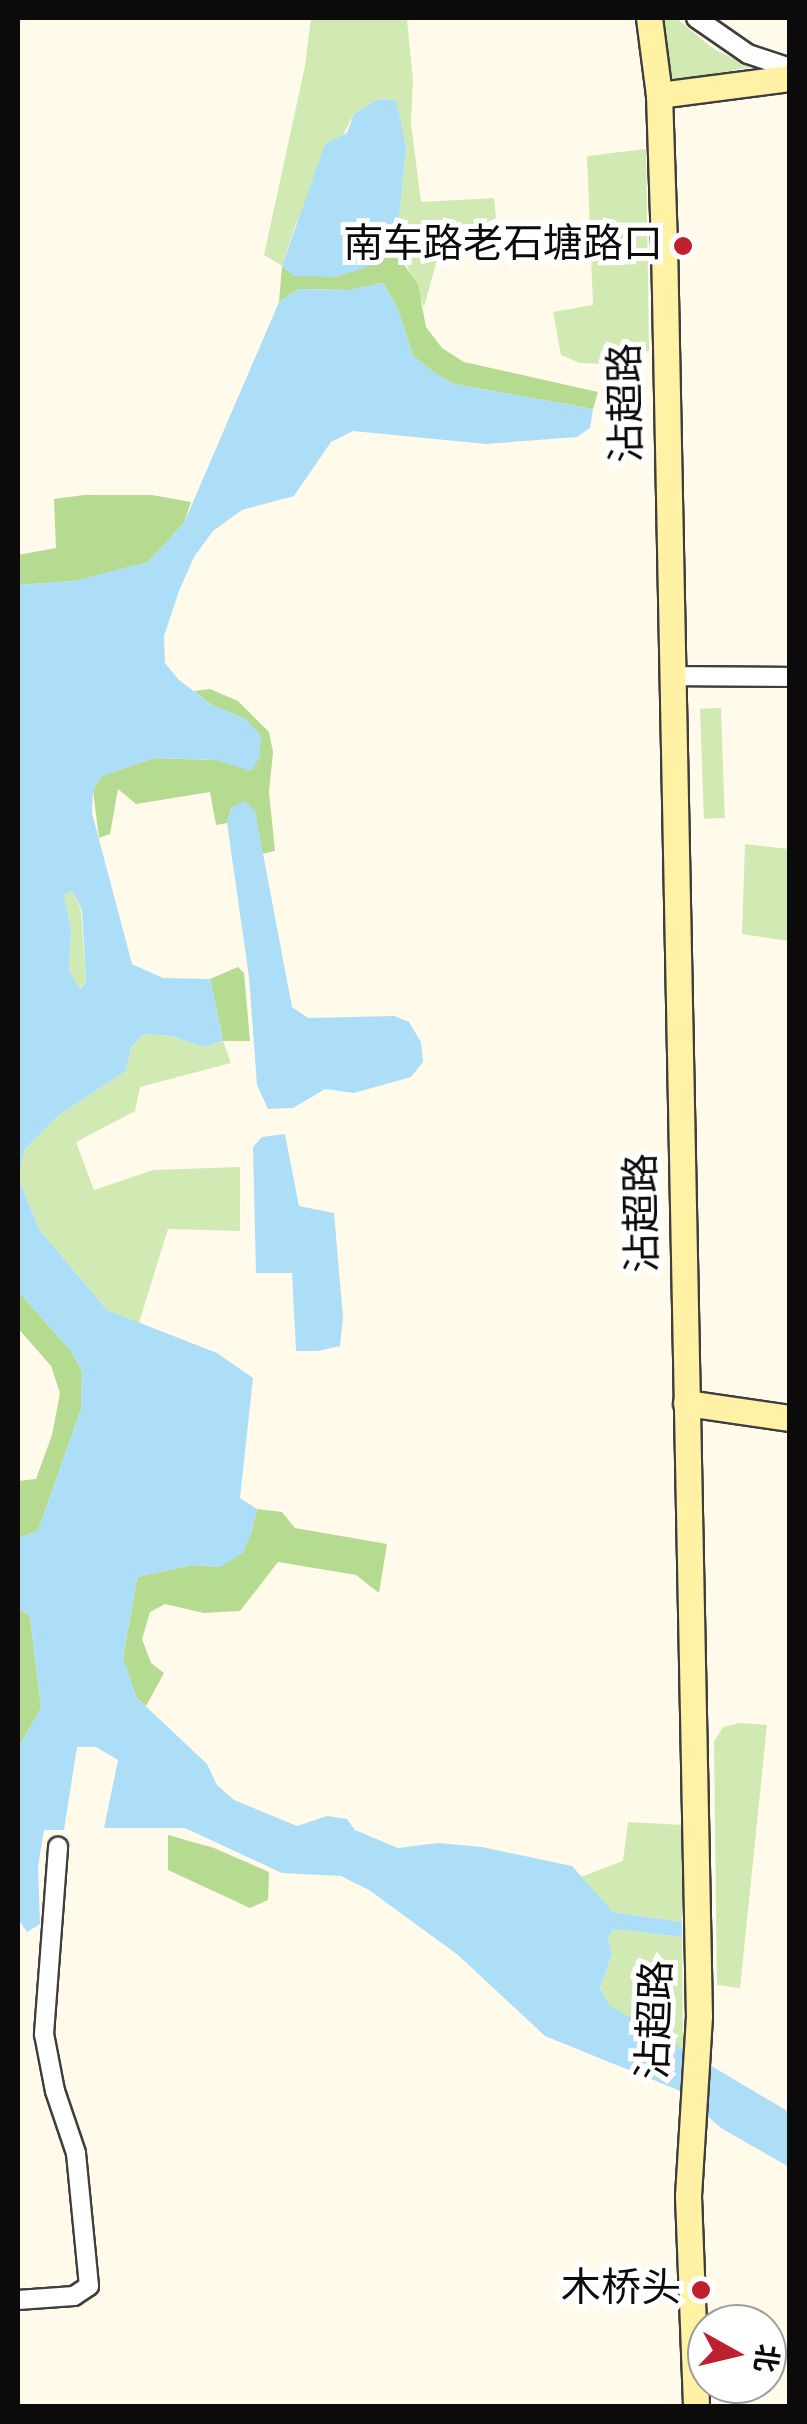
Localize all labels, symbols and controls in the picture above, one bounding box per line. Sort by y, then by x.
place label: 南车路老石塘路口 [343,222,663,270]
marker: 南车路老石塘路口 [672,235,694,257]
street label: 沾超路 [603,343,653,463]
street label: 沾超路 [619,1153,669,1273]
street label: 沾超路 [631,1959,683,2081]
place label: 木桥头 [561,2266,681,2314]
marker: 木桥头 [690,2279,712,2301]
north arrow [687,2304,787,2404]
text: 北 [742,2341,788,2375]

